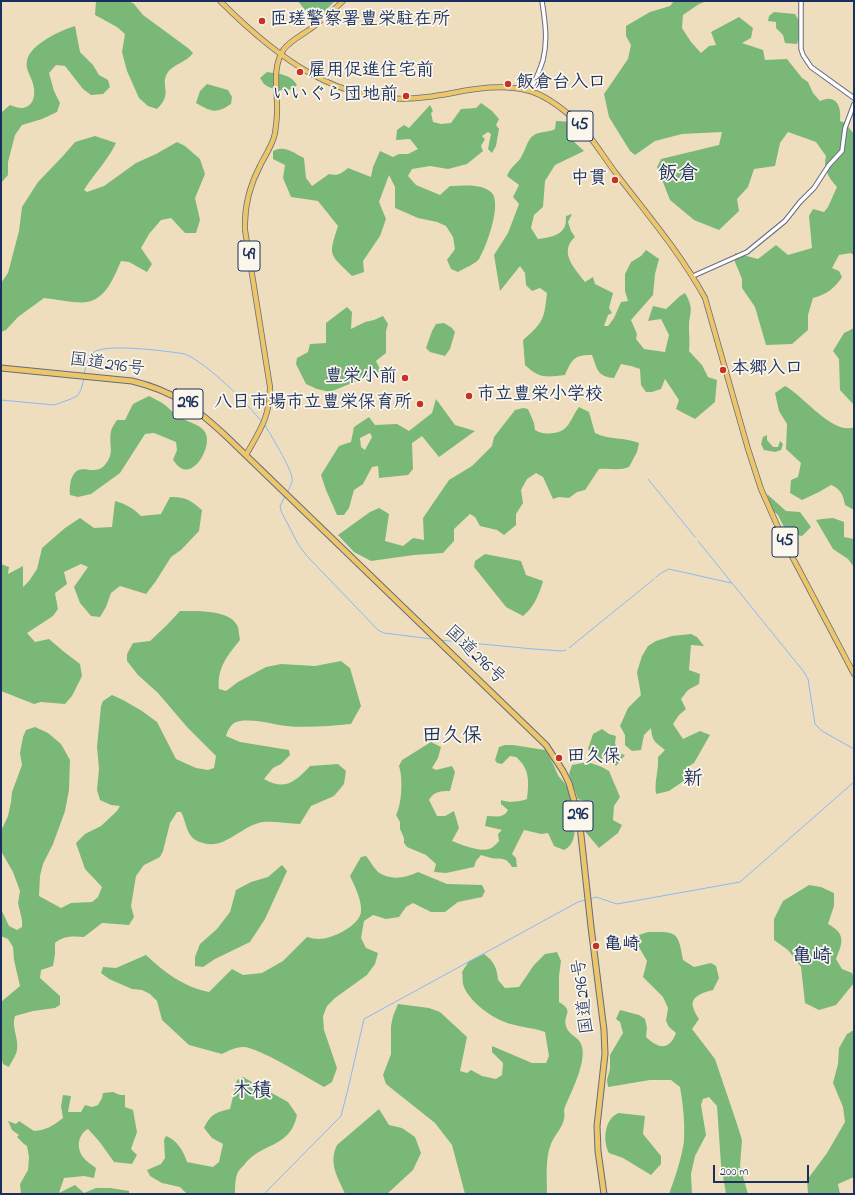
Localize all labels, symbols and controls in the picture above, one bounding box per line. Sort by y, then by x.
place label: 匝瑳警察署豊栄駐在所 [270,10,450,32]
marker: 匝瑳警察署豊栄駐在所 [257,16,267,26]
place label: 雇用促進住宅前 [308,61,434,83]
marker: 雇用促進住宅前 [295,67,305,77]
place label: 飯倉台入口 [516,73,606,95]
marker: 飯倉台入口 [503,79,513,89]
place label: いいぐら団地前 [272,85,398,107]
marker: いいぐら団地前 [401,91,411,101]
road number: 45 [567,111,593,141]
district label: 飯倉 [658,164,698,188]
place label: 中貫 [571,169,607,191]
marker: 中貫 [610,175,620,185]
road number: 49 [238,241,260,271]
street label: 国道296号 [68,350,146,382]
place label: 本郷入口 [731,359,803,381]
marker: 本郷入口 [718,365,728,375]
place label: 豊栄小前 [325,367,397,389]
marker: 豊栄小前 [400,373,410,383]
place label: 市立豊栄小学校 [477,385,603,407]
road number: 296 [173,389,203,419]
marker: 市立豊栄小学校 [464,391,474,401]
place label: 八日市場市立豊栄保育所 [214,393,412,415]
marker: 八日市場市立豊栄保育所 [415,399,425,409]
road number: 45 [772,527,798,557]
street label: 国道296号 [439,622,509,690]
district label: 田久保 [422,726,482,750]
place label: 田久保 [567,747,621,769]
marker: 田久保 [554,753,564,763]
district label: 新 [683,769,703,793]
road number: 296 [563,801,593,831]
place label: 亀崎 [604,935,640,957]
marker: 亀崎 [591,941,601,951]
district label: 亀崎 [792,947,832,971]
street label: 国道296号 [570,957,600,1035]
district label: 木積 [232,1081,272,1105]
scale bar [715,1157,811,1183]
text: 200 m [720,1163,749,1181]

